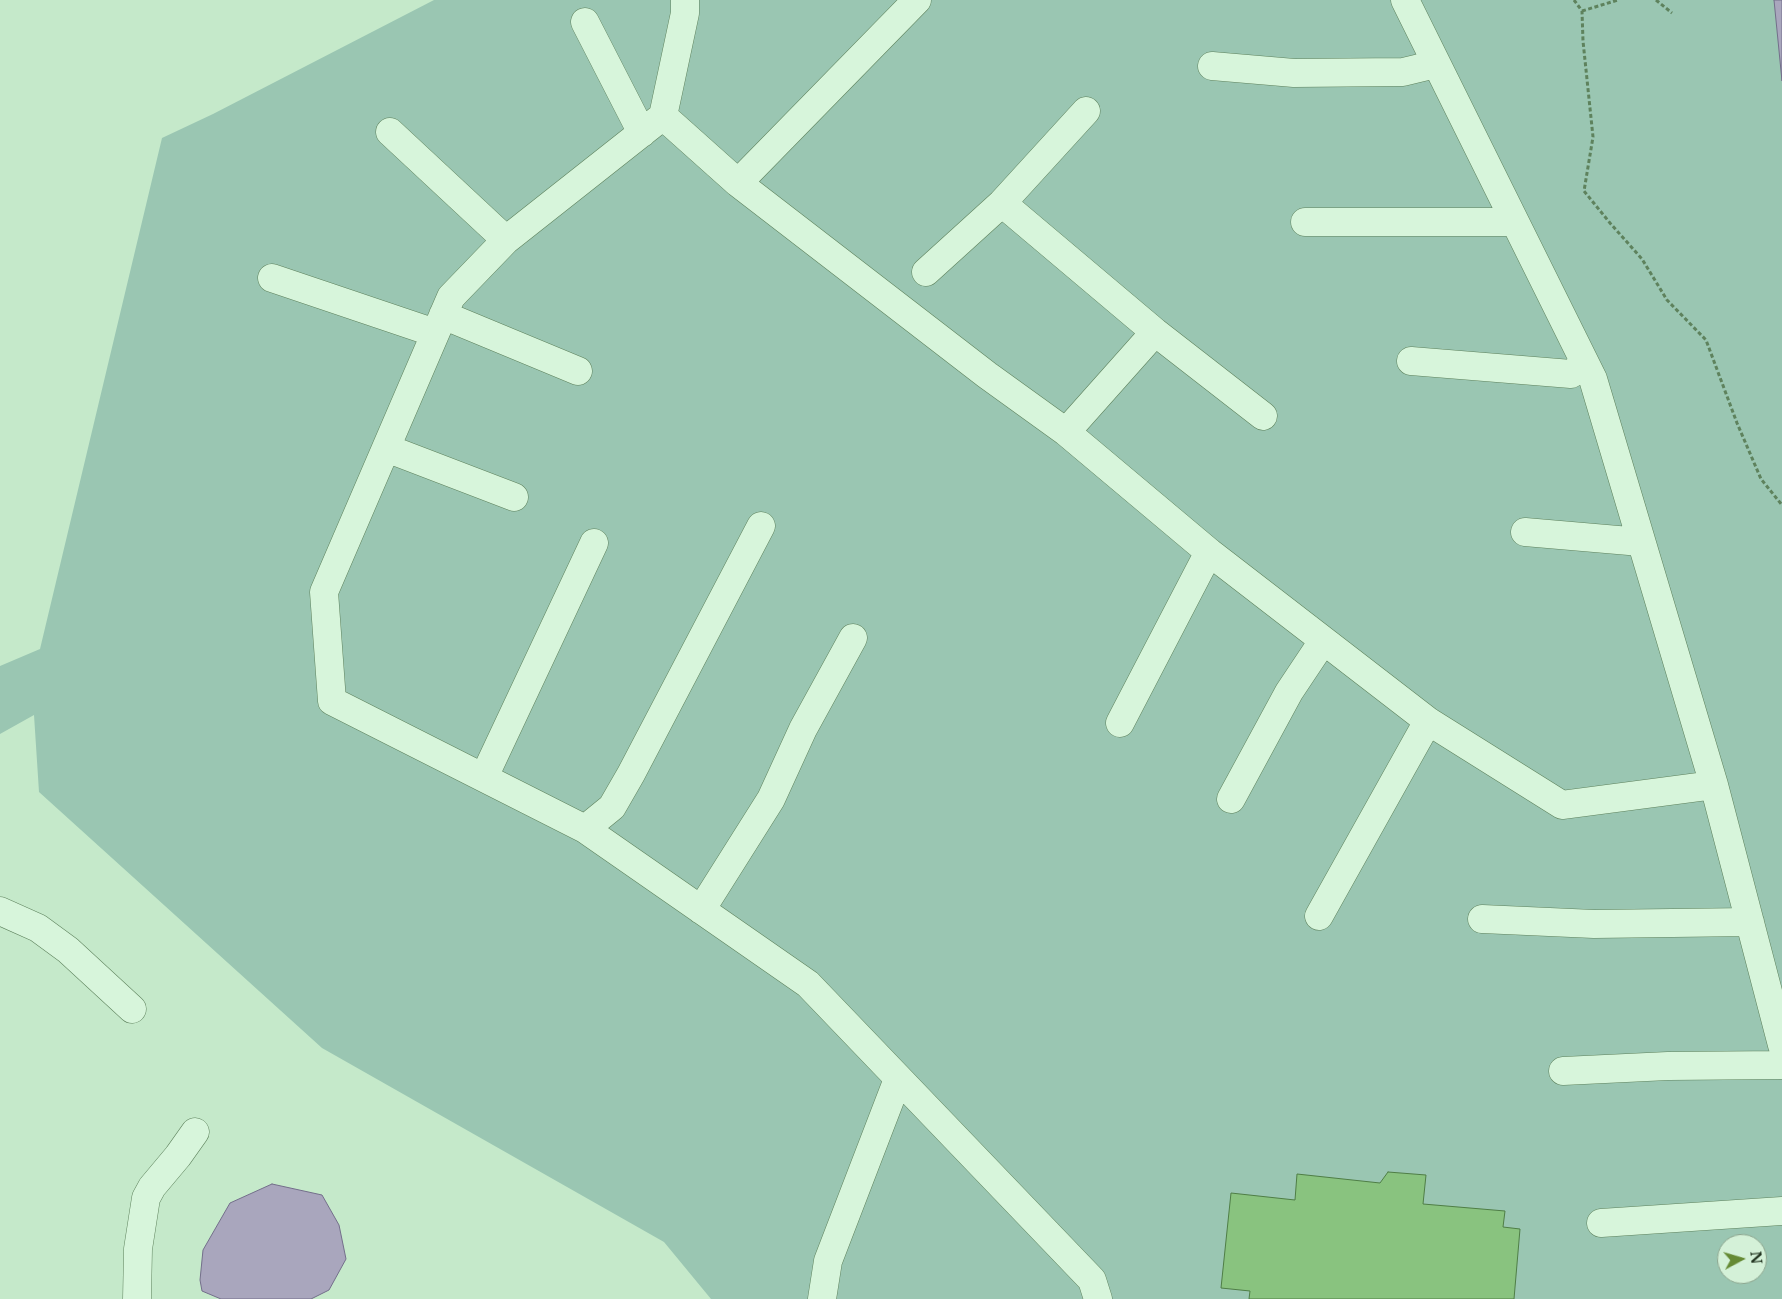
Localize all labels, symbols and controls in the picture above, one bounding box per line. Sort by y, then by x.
north arrow [1717,1234,1767,1284]
text: N [1746,1250,1766,1265]

